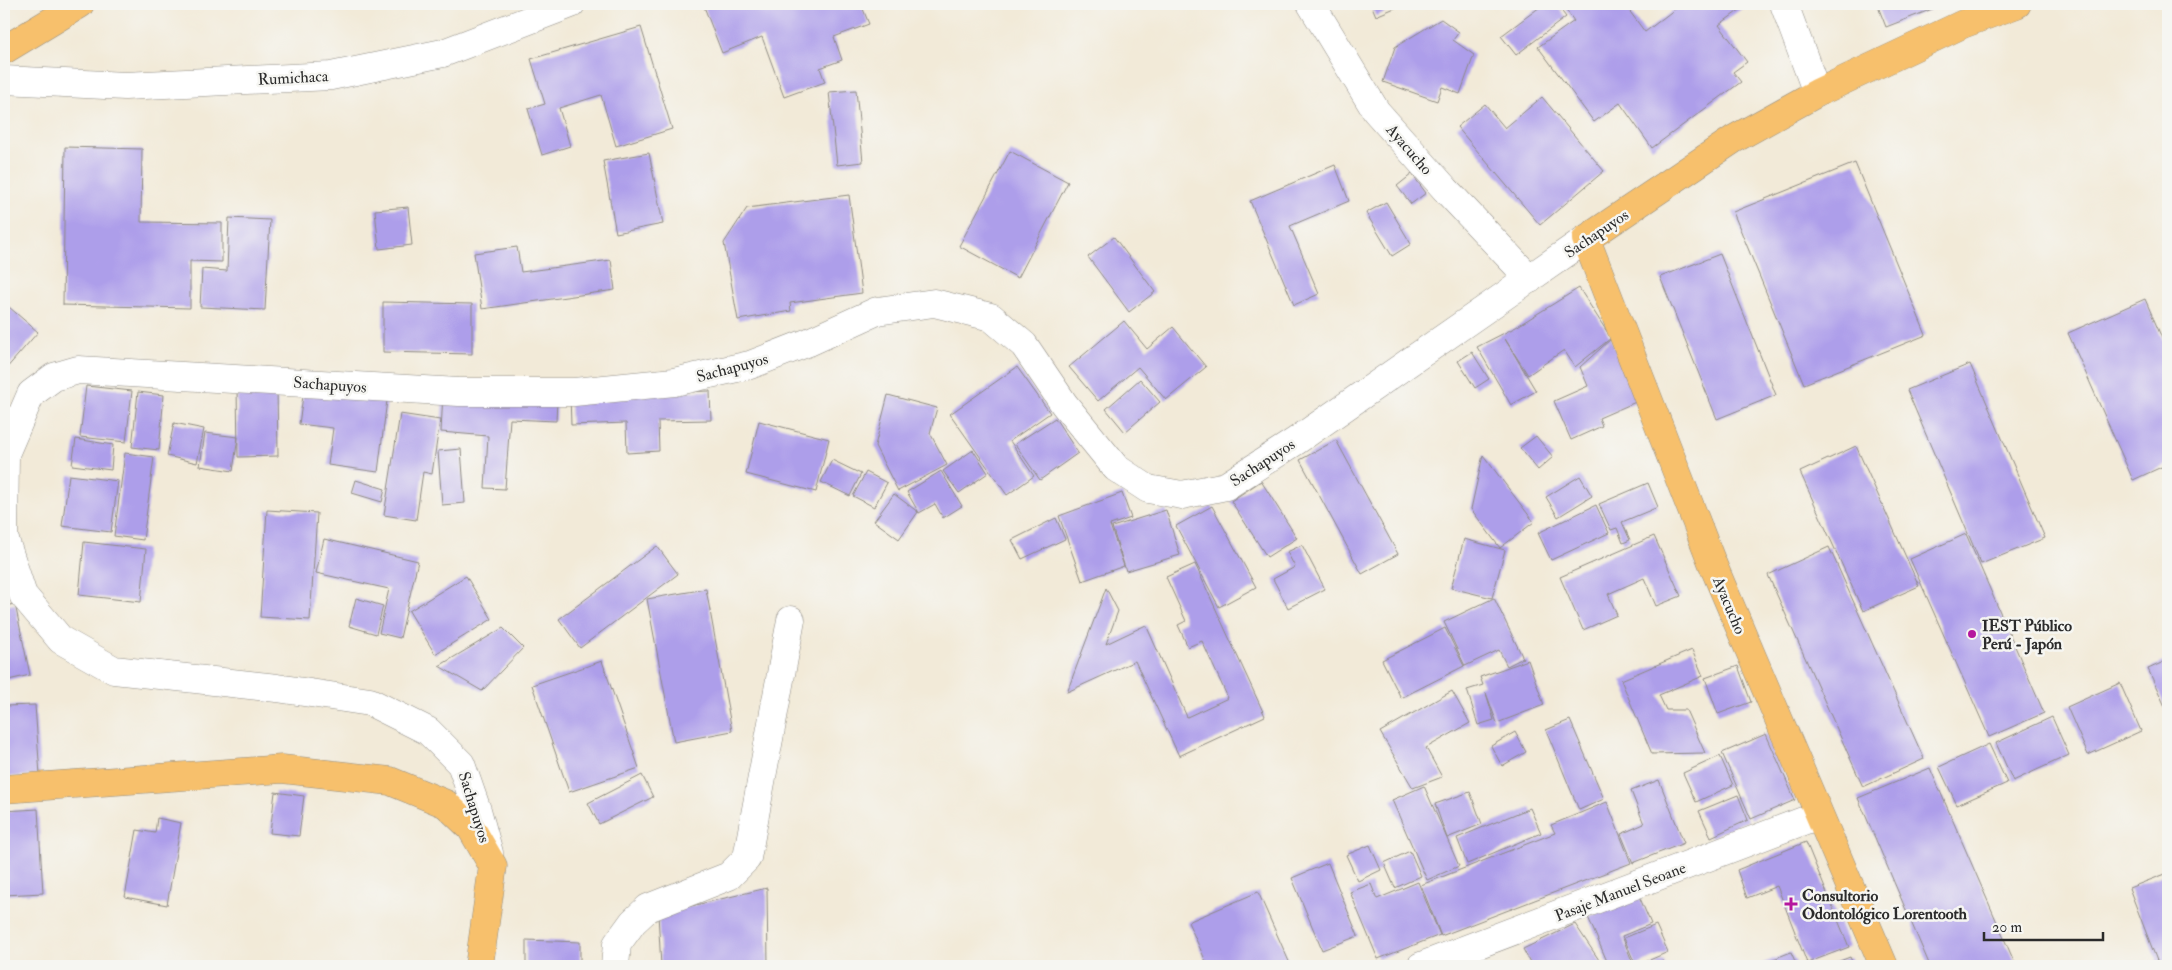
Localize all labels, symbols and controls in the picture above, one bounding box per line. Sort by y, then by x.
street label: Rumichaca [257,66,329,90]
street label: Ayacucho [1381,119,1437,179]
street label: Sachapuyos [1561,205,1633,263]
street label: Sachapuyos [694,349,771,388]
street label: Sachapuyos [293,372,367,399]
street label: Sachapuyos [1226,434,1299,492]
street label: Ayacucho [1708,573,1750,637]
place label: IEST Público Perú - Japón [1982,616,2072,655]
marker: IEST Público Perú - Japón [1966,628,1978,640]
street label: Sachapuyos [453,769,494,846]
street label: Pasaje Manuel Seoane [1552,858,1689,926]
place label: Consultorio Odontológico Lorentooth [1802,886,1968,925]
marker: Consultorio Odontológico Lorentooth [1784,897,1798,911]
scale bar [1984,910,2103,942]
text: 20 m [1992,918,2022,937]

